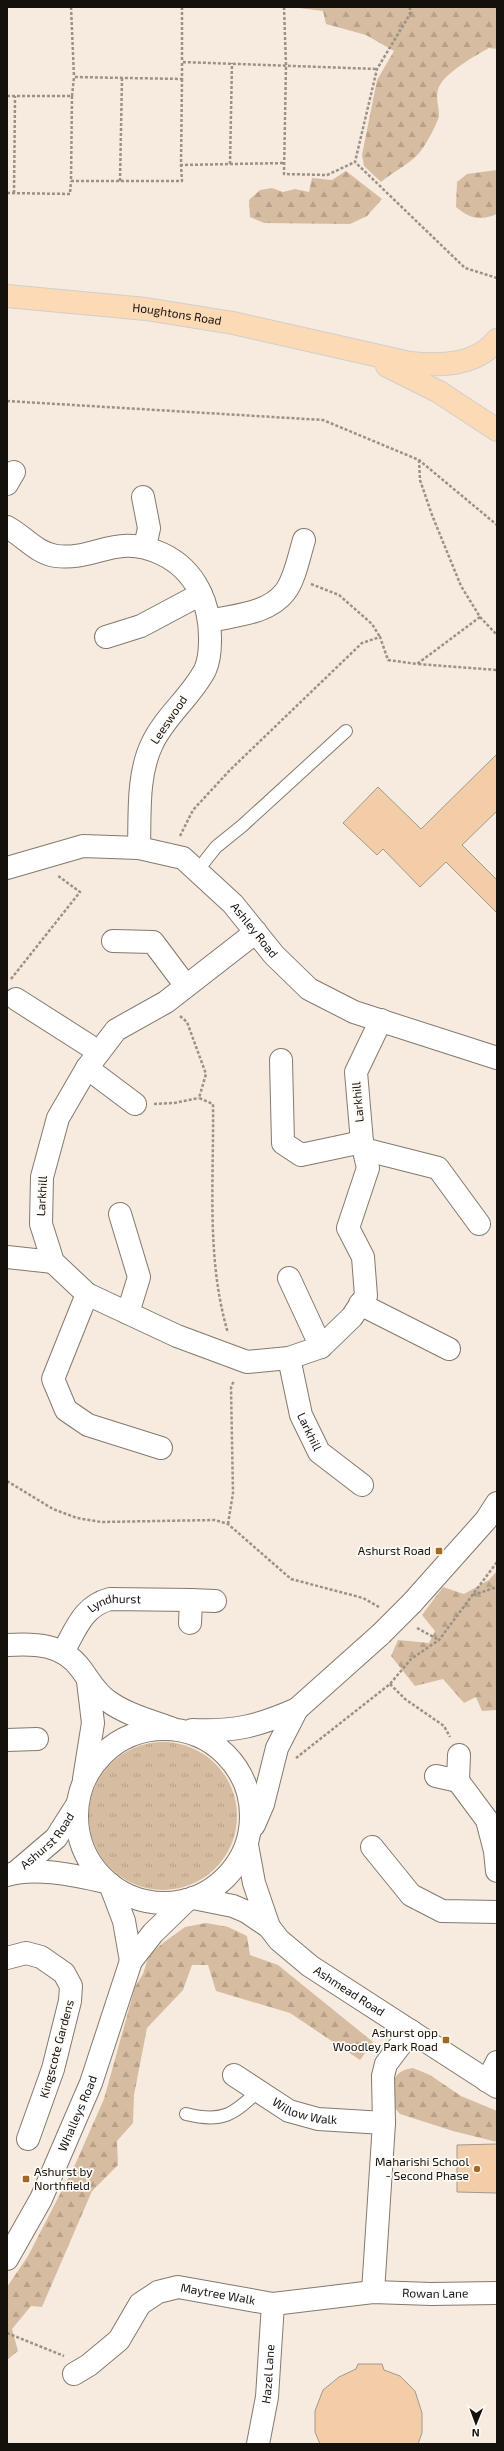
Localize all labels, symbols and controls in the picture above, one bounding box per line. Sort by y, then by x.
street label: Houghtons Road [132,300,223,327]
street label: Leeswood [147,693,189,746]
street label: Ashley Road [228,899,281,960]
street label: Larkhill [348,1081,366,1123]
street label: Larkhill [33,1175,49,1217]
street label: Larkhill [295,1410,326,1453]
place label: Ashurst Road [358,1543,431,1557]
marker: Ashurst Road [434,1546,444,1556]
street label: Lyndhurst [84,1591,142,1615]
street label: Ashurst Road [17,1809,76,1871]
street label: Ashmead Road [312,1962,388,2018]
street label: Kingscote Gardens [36,1998,76,2099]
place label: Ashurst opp Woodley Park Road [333,2025,438,2053]
marker: Ashurst opp Woodley Park Road [441,2035,451,2045]
street label: Whalleys Road [54,2073,99,2153]
street label: Willow Walk [270,2094,338,2126]
place label: Maharishi School - Second Phase [375,2154,469,2182]
place label: Ashurst by Northfield [34,2164,93,2192]
marker: Maharishi School - Second Phase [472,2164,482,2174]
marker: Ashurst by Northfield [21,2174,31,2184]
street label: Maytree Walk [180,2280,257,2307]
street label: Rowan Lane [402,2285,469,2300]
street label: Hazel Lane [258,2344,276,2405]
north arrow [456,2403,496,2443]
text: N [472,2427,480,2440]

